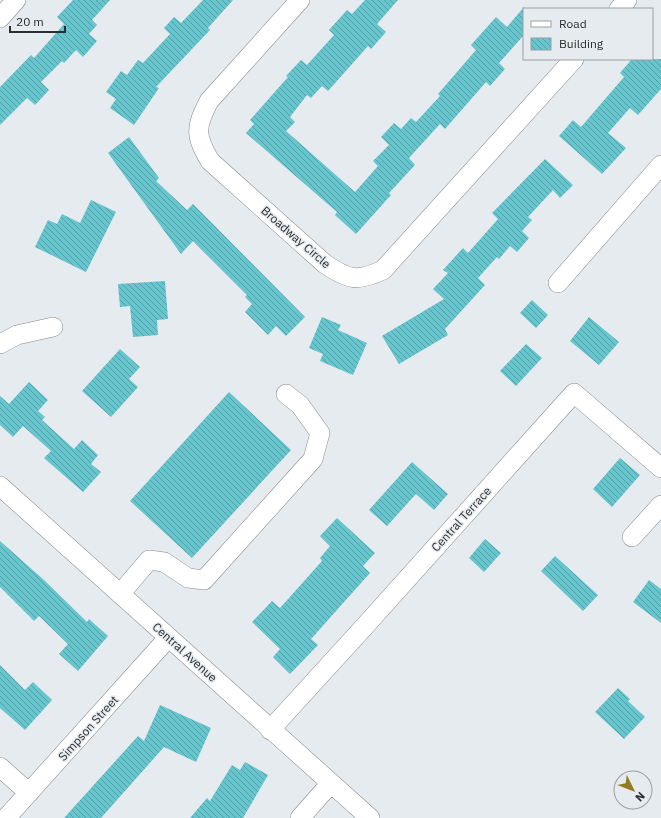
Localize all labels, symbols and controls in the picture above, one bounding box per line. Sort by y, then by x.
scale bar [10,8,65,34]
legend [523,8,653,60]
text: 20 m [16,14,44,29]
text: Road [559,16,587,31]
text: Building [559,36,604,51]
street label: Broadway Circle [258,203,334,272]
street label: Central Terrace [428,483,494,555]
street label: Central Avenue [150,619,221,685]
street label: Simpson Street [55,692,121,764]
north arrow [613,770,653,810]
text: N [632,789,648,805]

